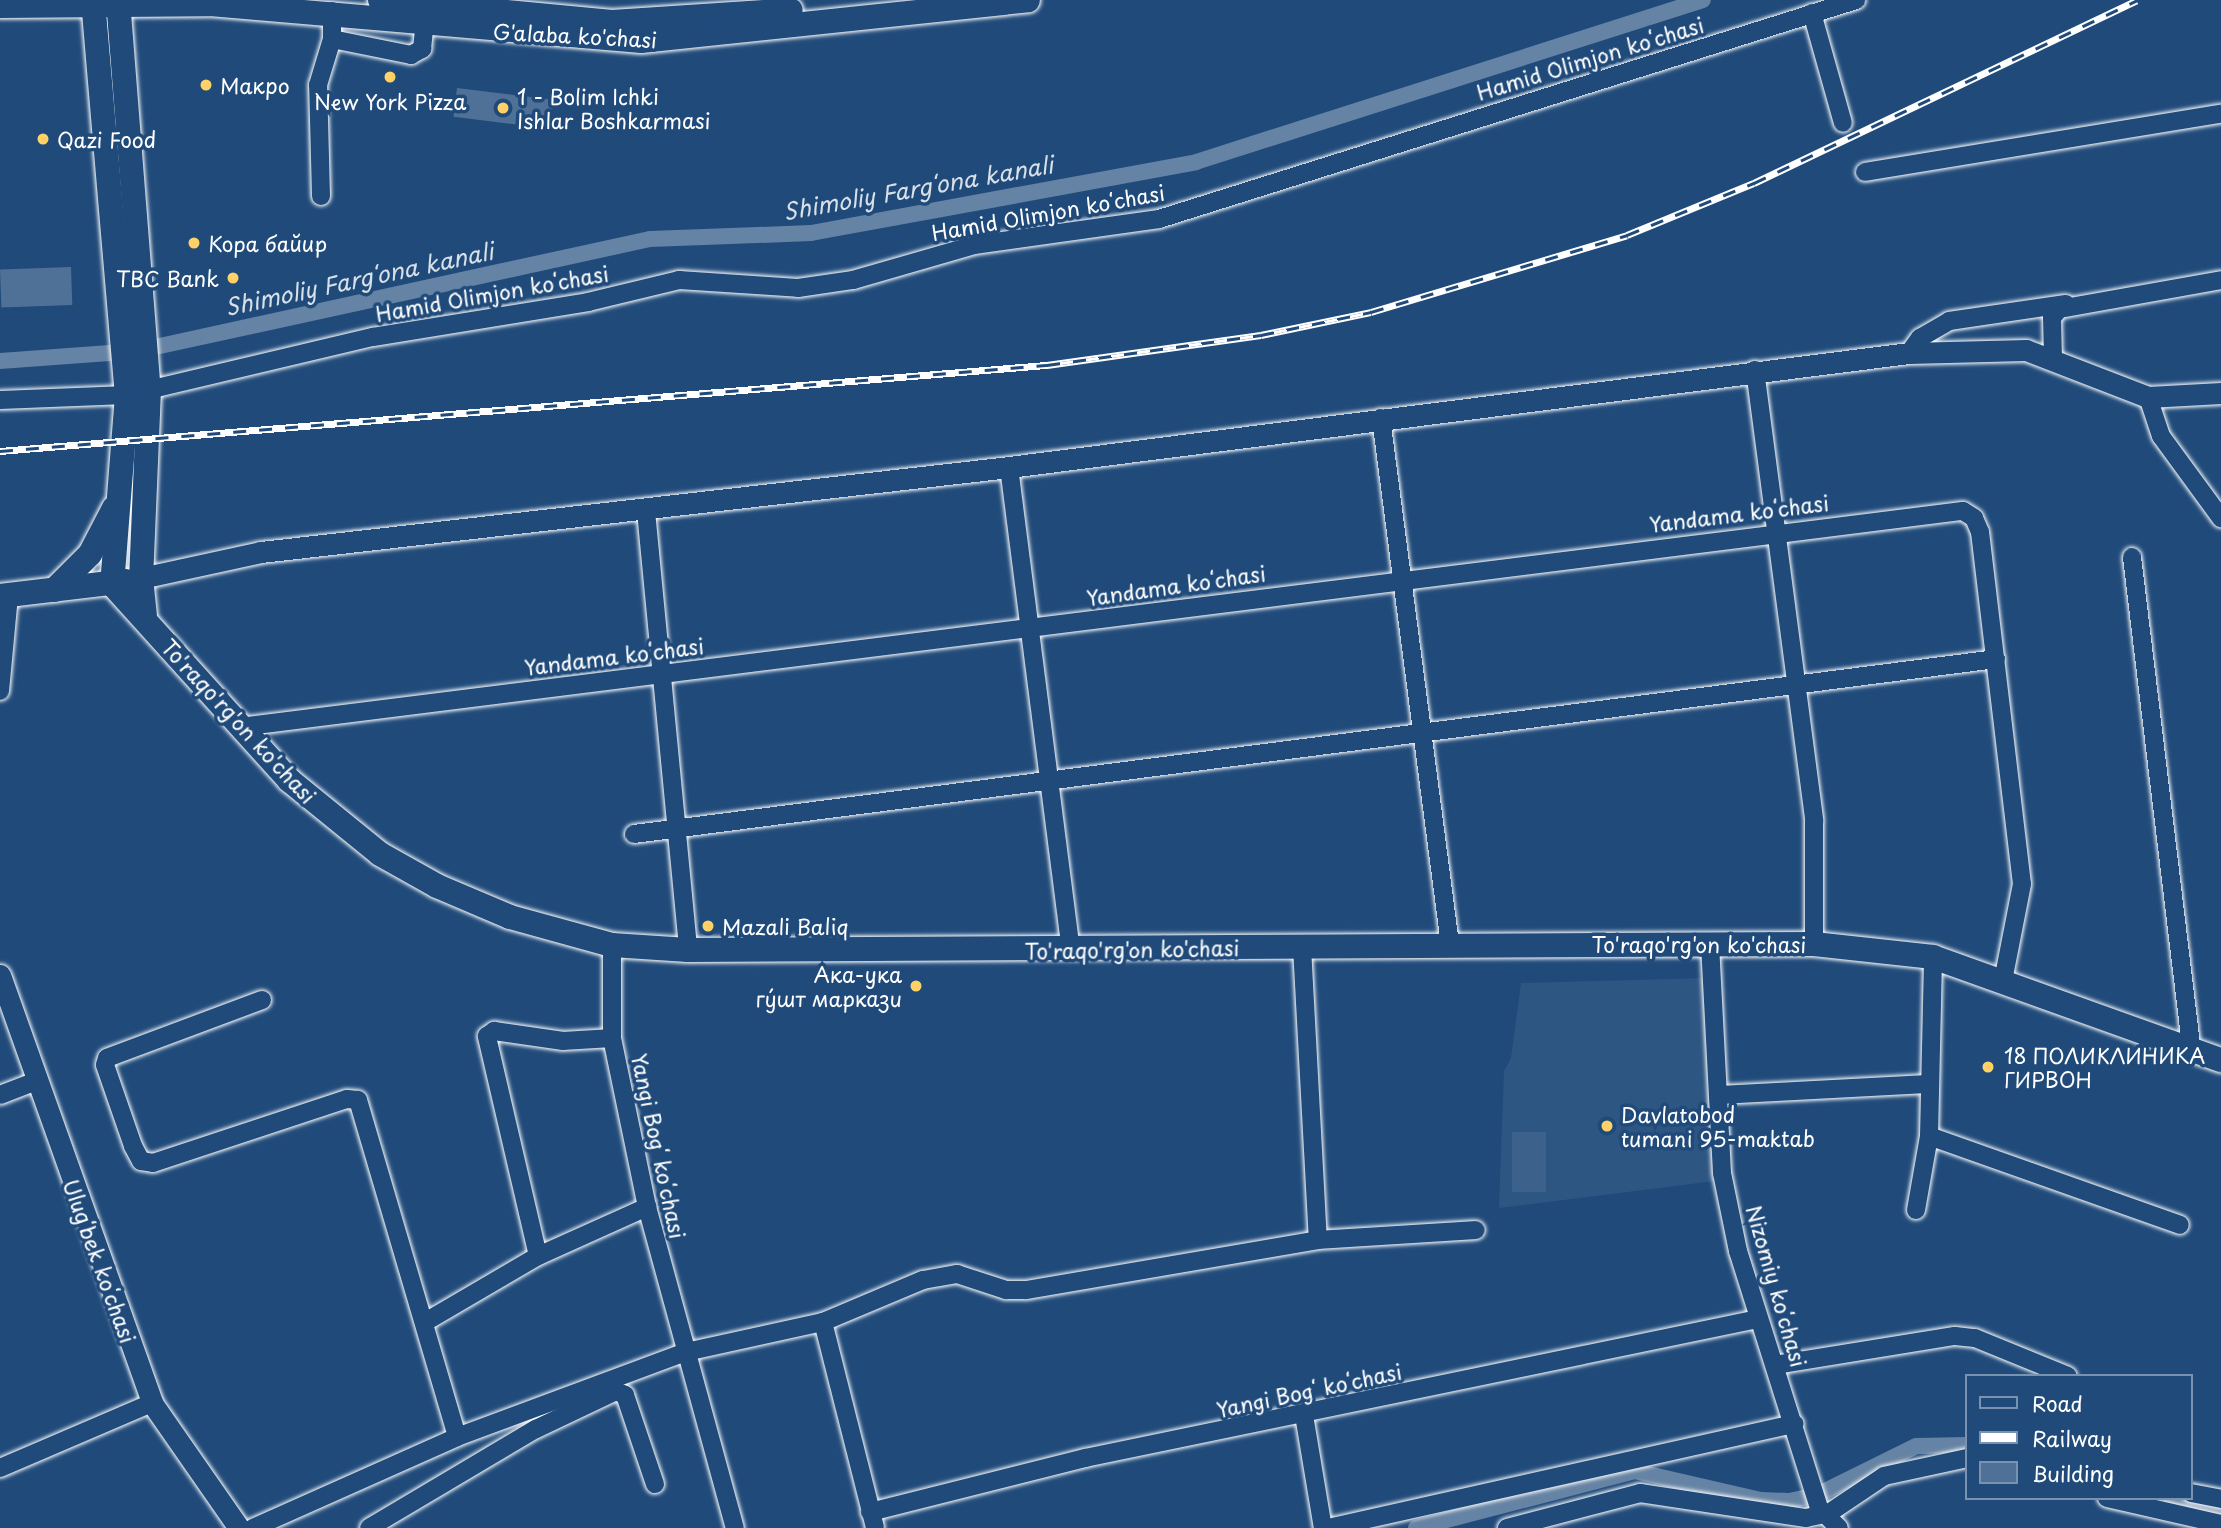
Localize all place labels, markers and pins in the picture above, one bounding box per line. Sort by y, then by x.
marker: New York Pizza [382,69,398,85]
place label: Макро [220,72,290,98]
marker: Макро [198,77,214,93]
place label: 1 - Bolim Ichki Ishlar Boshkarmasi [517,83,711,133]
place label: New York Pizza [313,88,467,114]
marker: 1 - Bolim Ichki Ishlar Boshkarmasi [495,100,511,116]
place label: Qazi Food [57,126,157,152]
marker: Qazi Food [35,131,51,147]
place label: Кора байир [208,230,328,256]
marker: Кора байир [186,235,202,251]
place label: TBC Bank [115,265,219,291]
marker: TBC Bank [225,270,241,286]
place label: Mazali Baliq [722,913,848,939]
marker: Mazali Baliq [700,918,716,934]
place label: Ака-ука гу́шт маркази [754,961,902,1011]
marker: Ака-ука гу́шт маркази [908,978,924,994]
place label: 18 ПОЛИКЛИНИКА ГИРВОН [2004,1042,2206,1092]
marker: 18 ПОЛИКЛИНИКА ГИРВОН [1978,1057,1998,1077]
place label: Davlatobod tumani 95-maktab [1621,1101,1813,1151]
marker: Davlatobod tumani 95-maktab [1599,1118,1615,1134]

